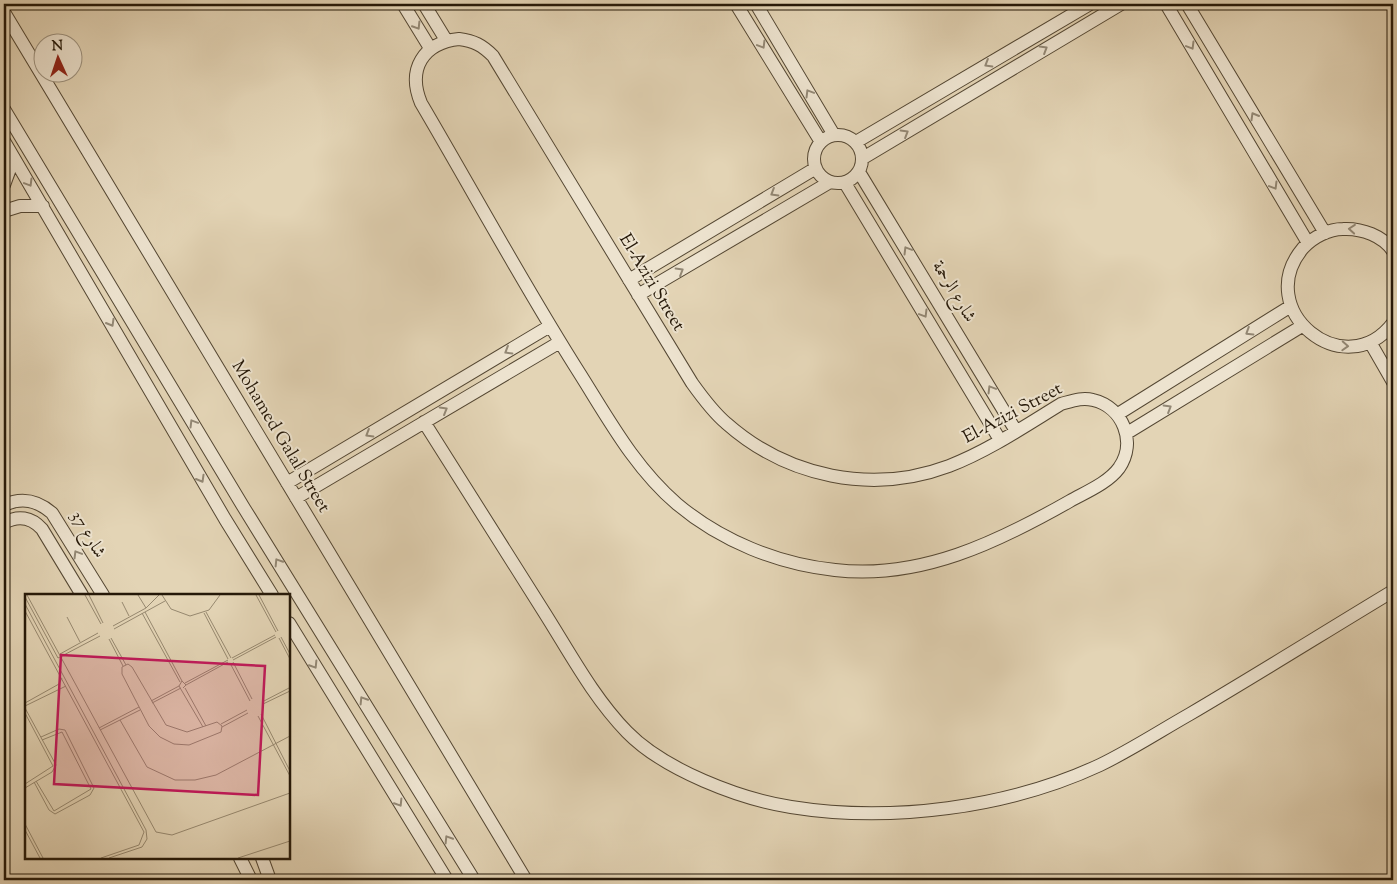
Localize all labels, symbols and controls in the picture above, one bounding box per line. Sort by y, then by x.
one-way arrow [410,21,420,30]
north arrow [32,32,82,82]
text: N [51,37,64,57]
one-way arrow [755,40,765,49]
one-way arrow [1185,40,1195,49]
one-way arrow [1039,46,1048,56]
one-way arrow [985,58,994,68]
one-way arrow [806,89,816,98]
one-way arrow [1251,113,1261,122]
one-way arrow [899,129,908,139]
one-way arrow [22,177,32,186]
one-way arrow [1268,180,1278,189]
one-way arrow [770,187,779,197]
one-way arrow [1347,224,1355,235]
street label: El-Azizi Street [612,229,690,337]
one-way arrow [904,247,913,256]
street label: شارع الرحمة [924,256,982,328]
one-way arrow [675,267,684,277]
one-way arrow [917,309,927,318]
one-way arrow [104,318,114,327]
one-way arrow [1246,326,1255,336]
one-way arrow [1341,340,1349,351]
one-way arrow [505,345,514,355]
street label: Mohamed Galal Street [224,356,336,518]
street label: El-Azizi Street [958,377,1068,451]
one-way arrow [987,386,997,395]
one-way arrow [1163,404,1172,414]
one-way arrow [438,407,447,417]
one-way arrow [190,420,200,429]
one-way arrow [365,428,374,438]
one-way arrow [195,473,205,482]
street label: شارع 37 [63,506,111,564]
one-way arrow [74,550,84,559]
one-way arrow [274,558,284,567]
inset map [25,594,290,859]
one-way arrow [308,659,318,668]
one-way arrow [359,697,369,706]
one-way arrow [393,798,403,807]
one-way arrow [445,835,454,844]

